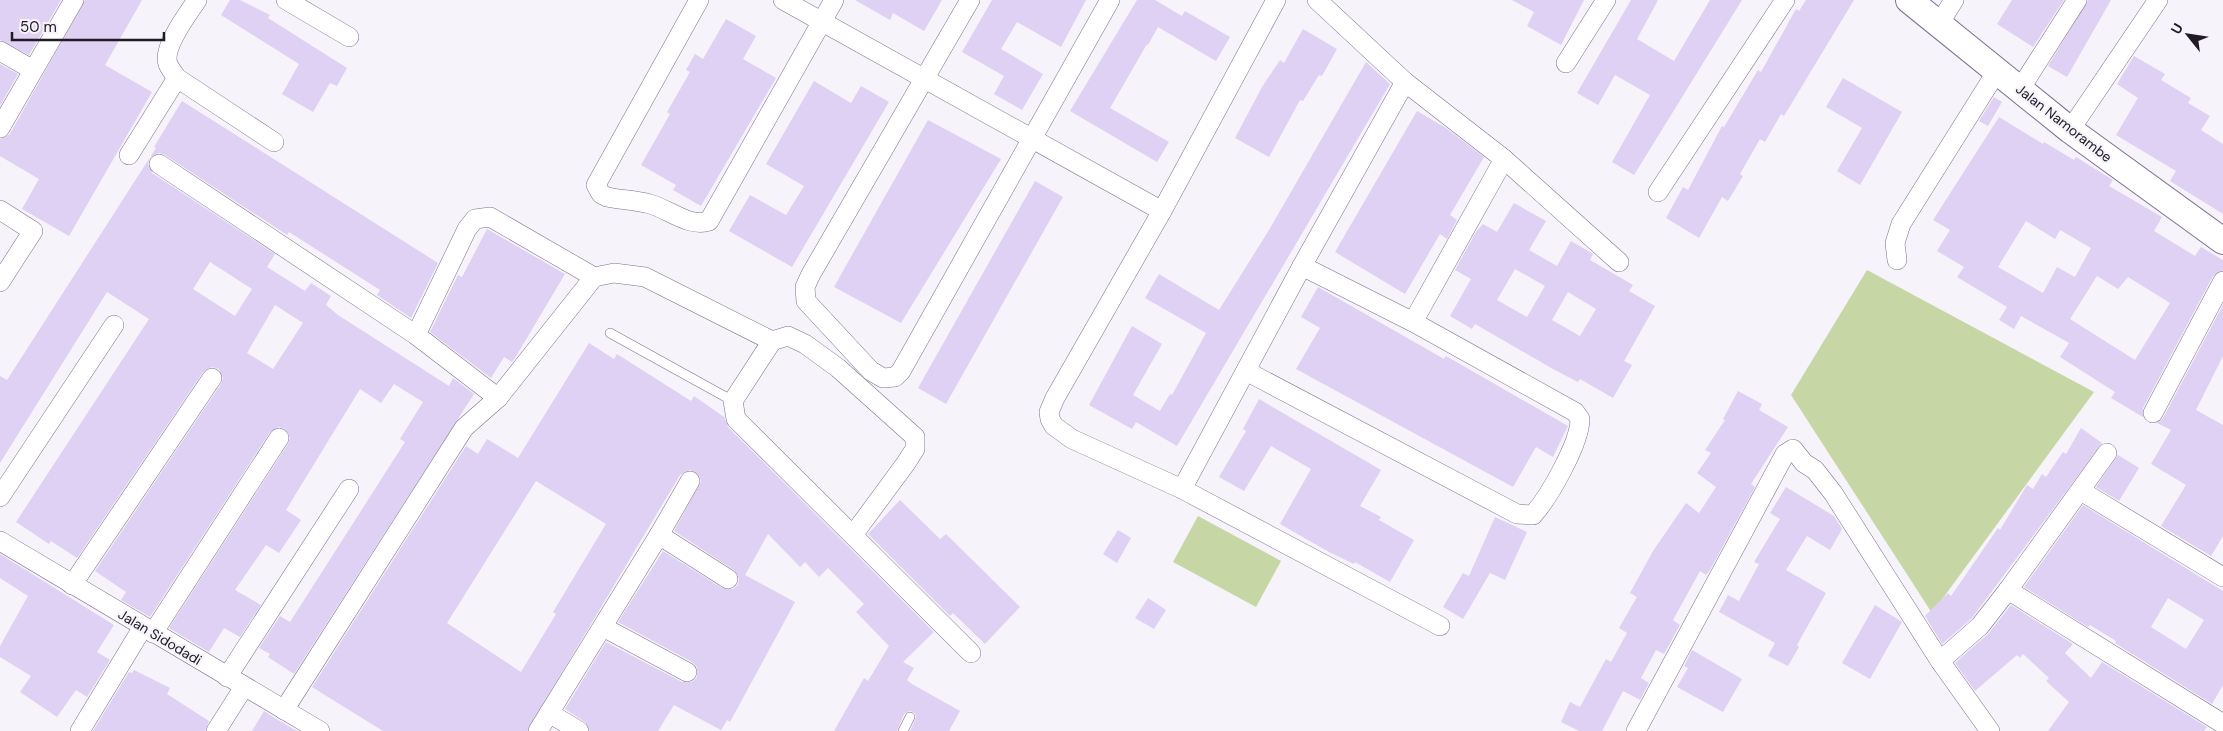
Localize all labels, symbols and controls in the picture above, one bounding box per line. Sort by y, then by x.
scale bar [12,10,165,42]
north arrow [2163,10,2213,60]
text: 50 m [20,17,57,37]
text: U [2167,20,2187,37]
street label: Jalan Namorambe [2012,80,2116,166]
street label: Jalan Sidodadi [115,605,205,669]

